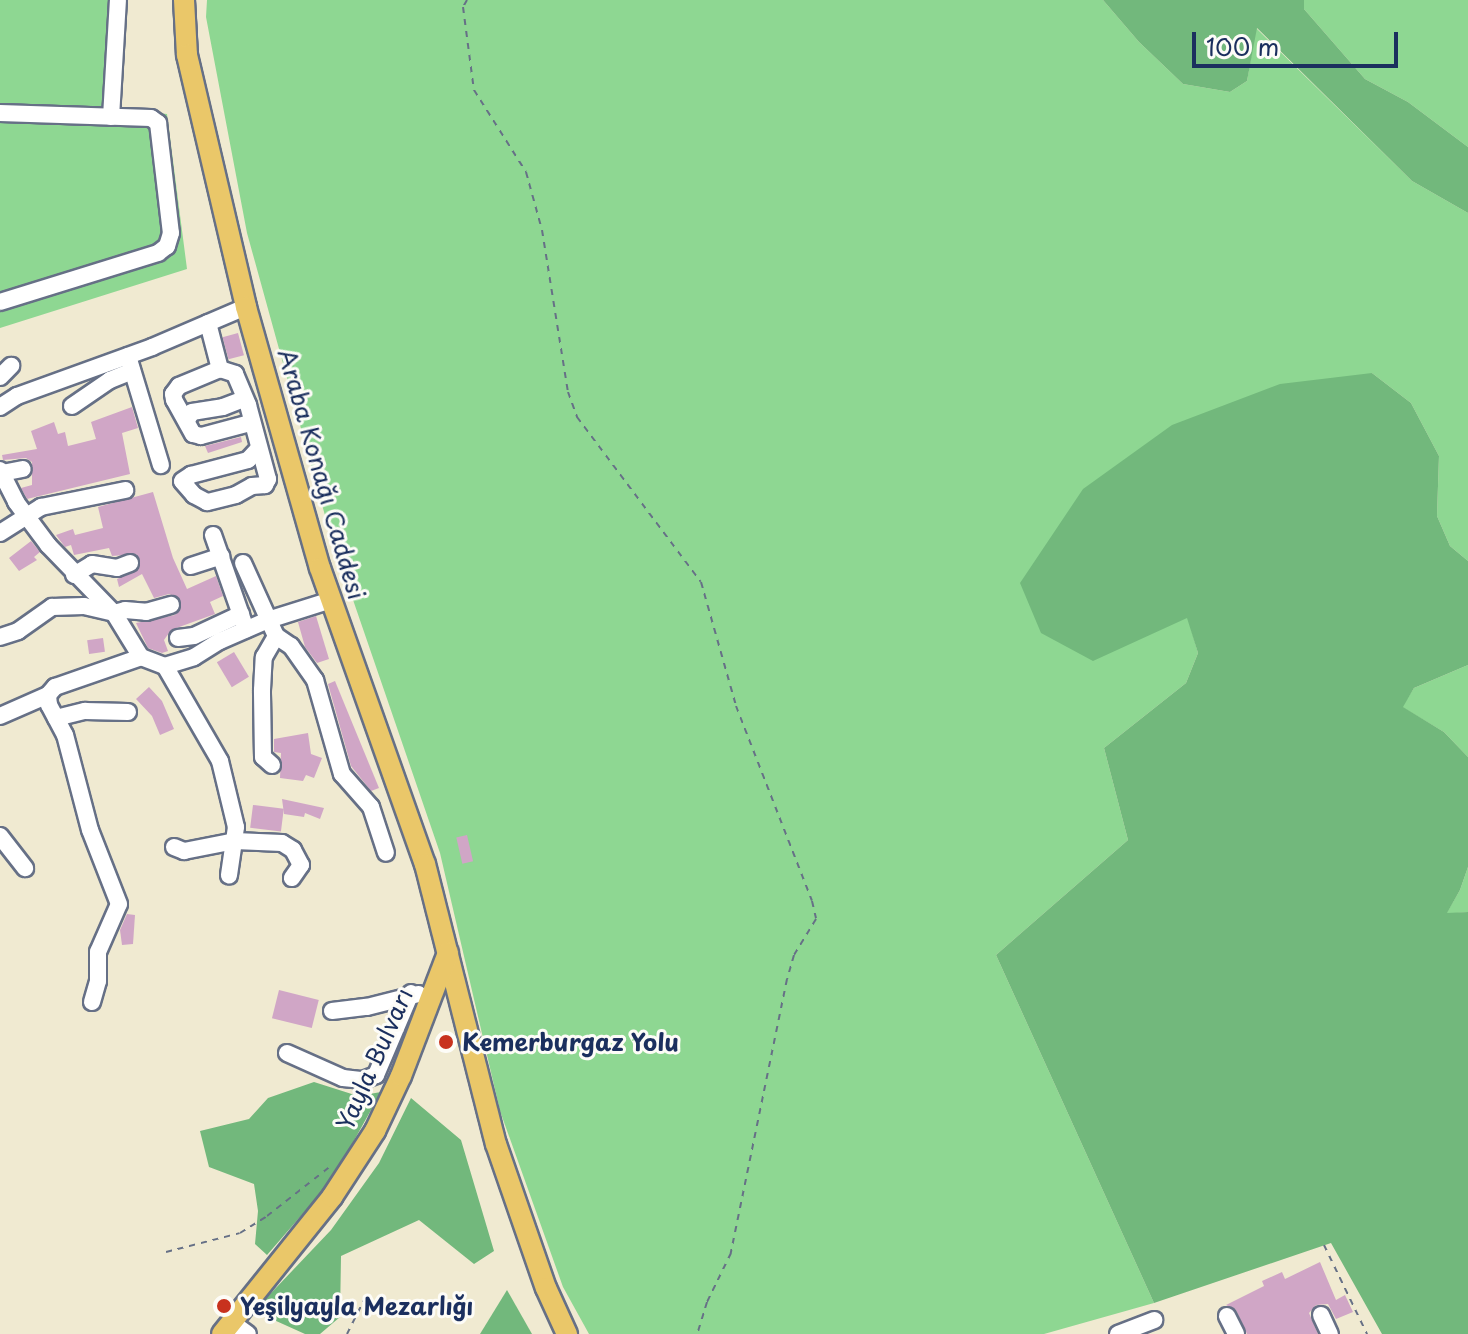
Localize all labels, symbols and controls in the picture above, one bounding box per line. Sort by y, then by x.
scale bar [1196,16,1402,66]
text: 100 m [1206,28,1279,64]
street label: Araba Konağı Caddesi [272,345,372,603]
street label: Yayla Bulvarı [330,983,418,1135]
place label: Kemerburgaz Yolu [462,1028,679,1056]
marker: Kemerburgaz Yolu [437,1033,455,1051]
place label: Yeşilyayla Mezarlığı [240,1292,475,1320]
marker: Yeşilyayla Mezarlığı [215,1297,233,1315]

